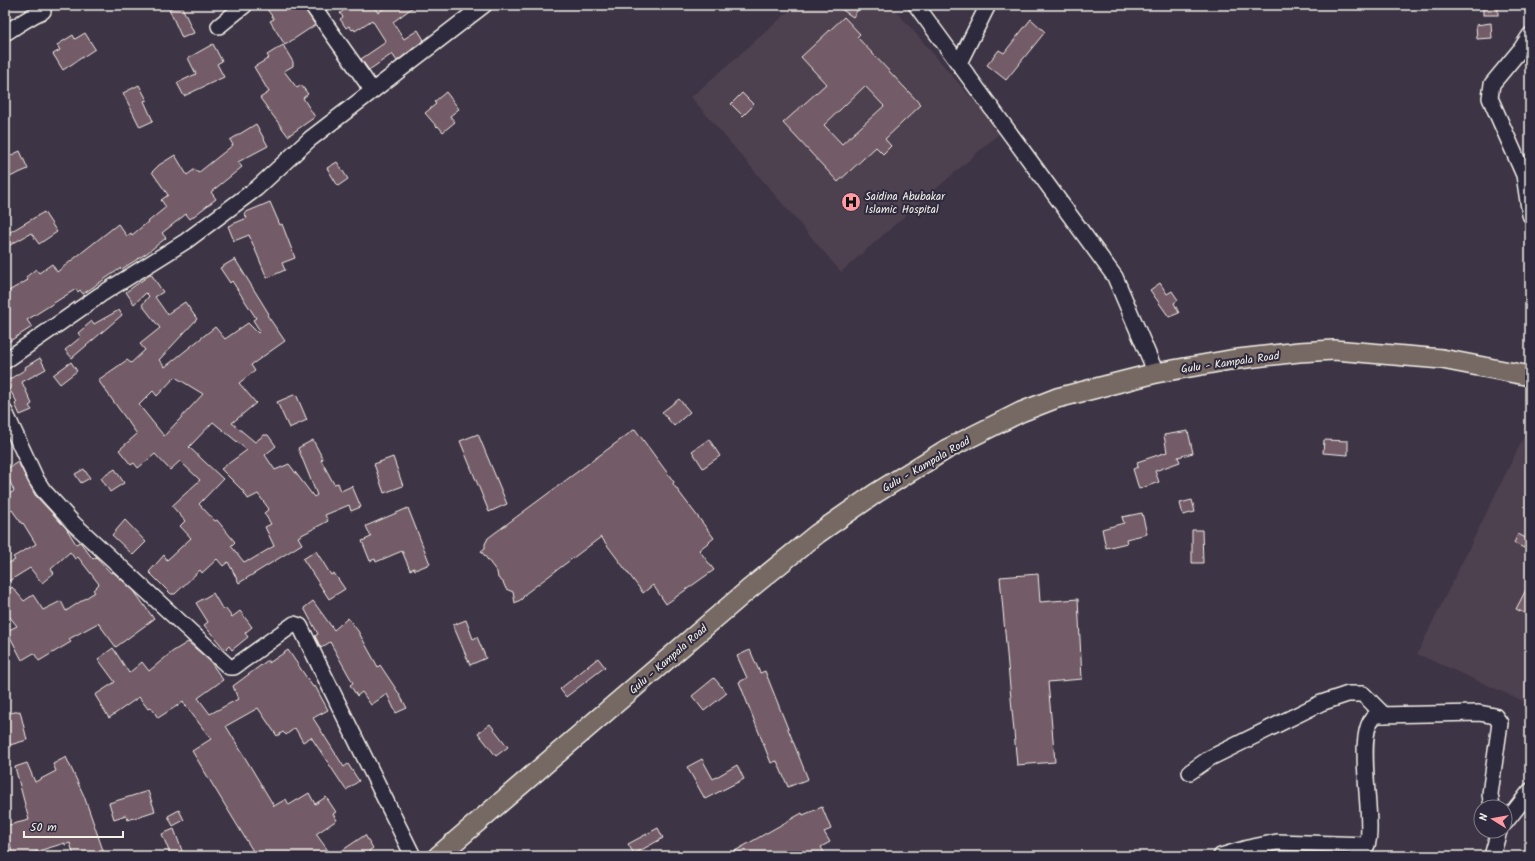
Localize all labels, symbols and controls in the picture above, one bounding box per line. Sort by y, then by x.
place label: Saidina Abubakar Islamic Hospital [865,188,946,219]
hospital icon: Saidina Abubakar Islamic Hospital [840,191,862,213]
street label: Gulu - Kampala Road [1180,347,1281,379]
street label: Gulu - Kampala Road [879,432,974,497]
street label: Gulu - Kampala Road [625,620,712,699]
north arrow [1473,799,1513,839]
text: N [1475,812,1494,822]
scale bar [24,813,123,839]
text: 50 m [30,818,57,837]

